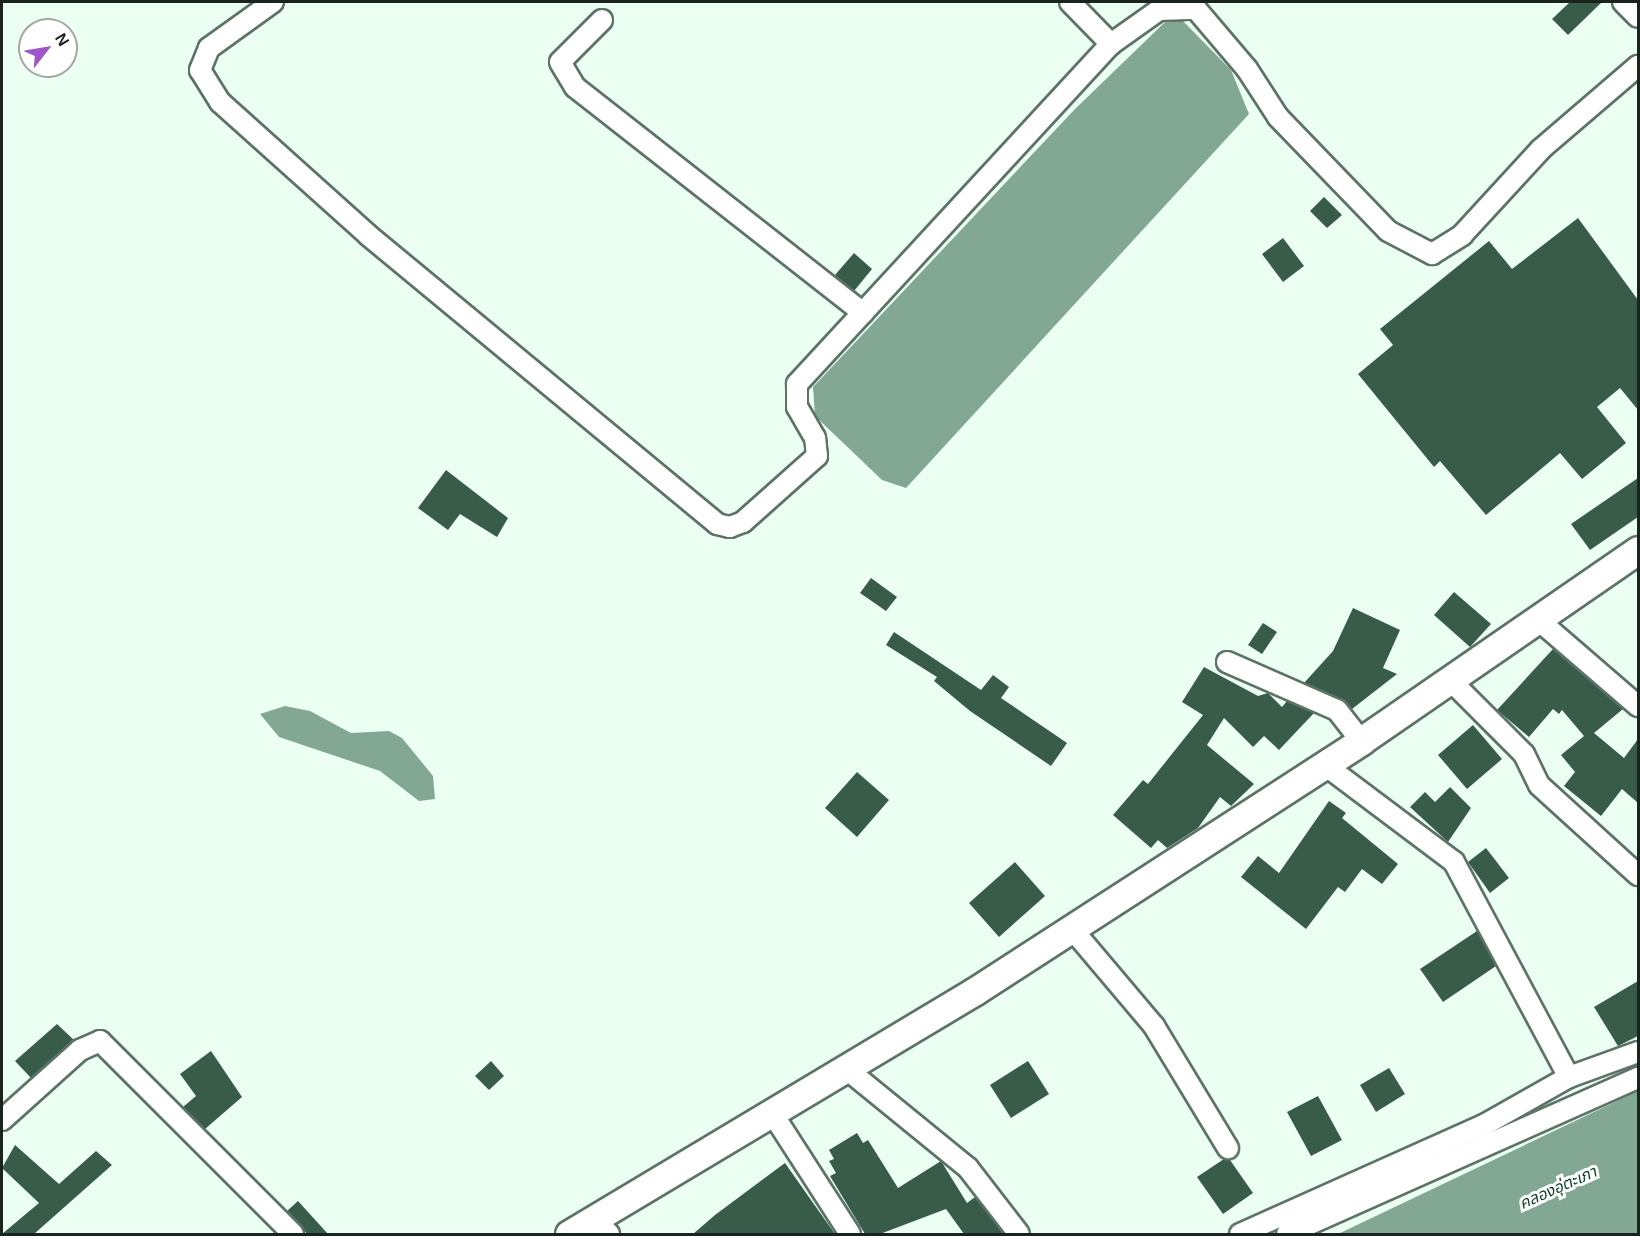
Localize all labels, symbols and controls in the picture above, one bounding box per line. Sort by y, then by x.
north arrow [18,18,78,78]
text: N [52,30,72,49]
water label: คลองอุ่ตะเภา [1516,1162,1600,1214]

